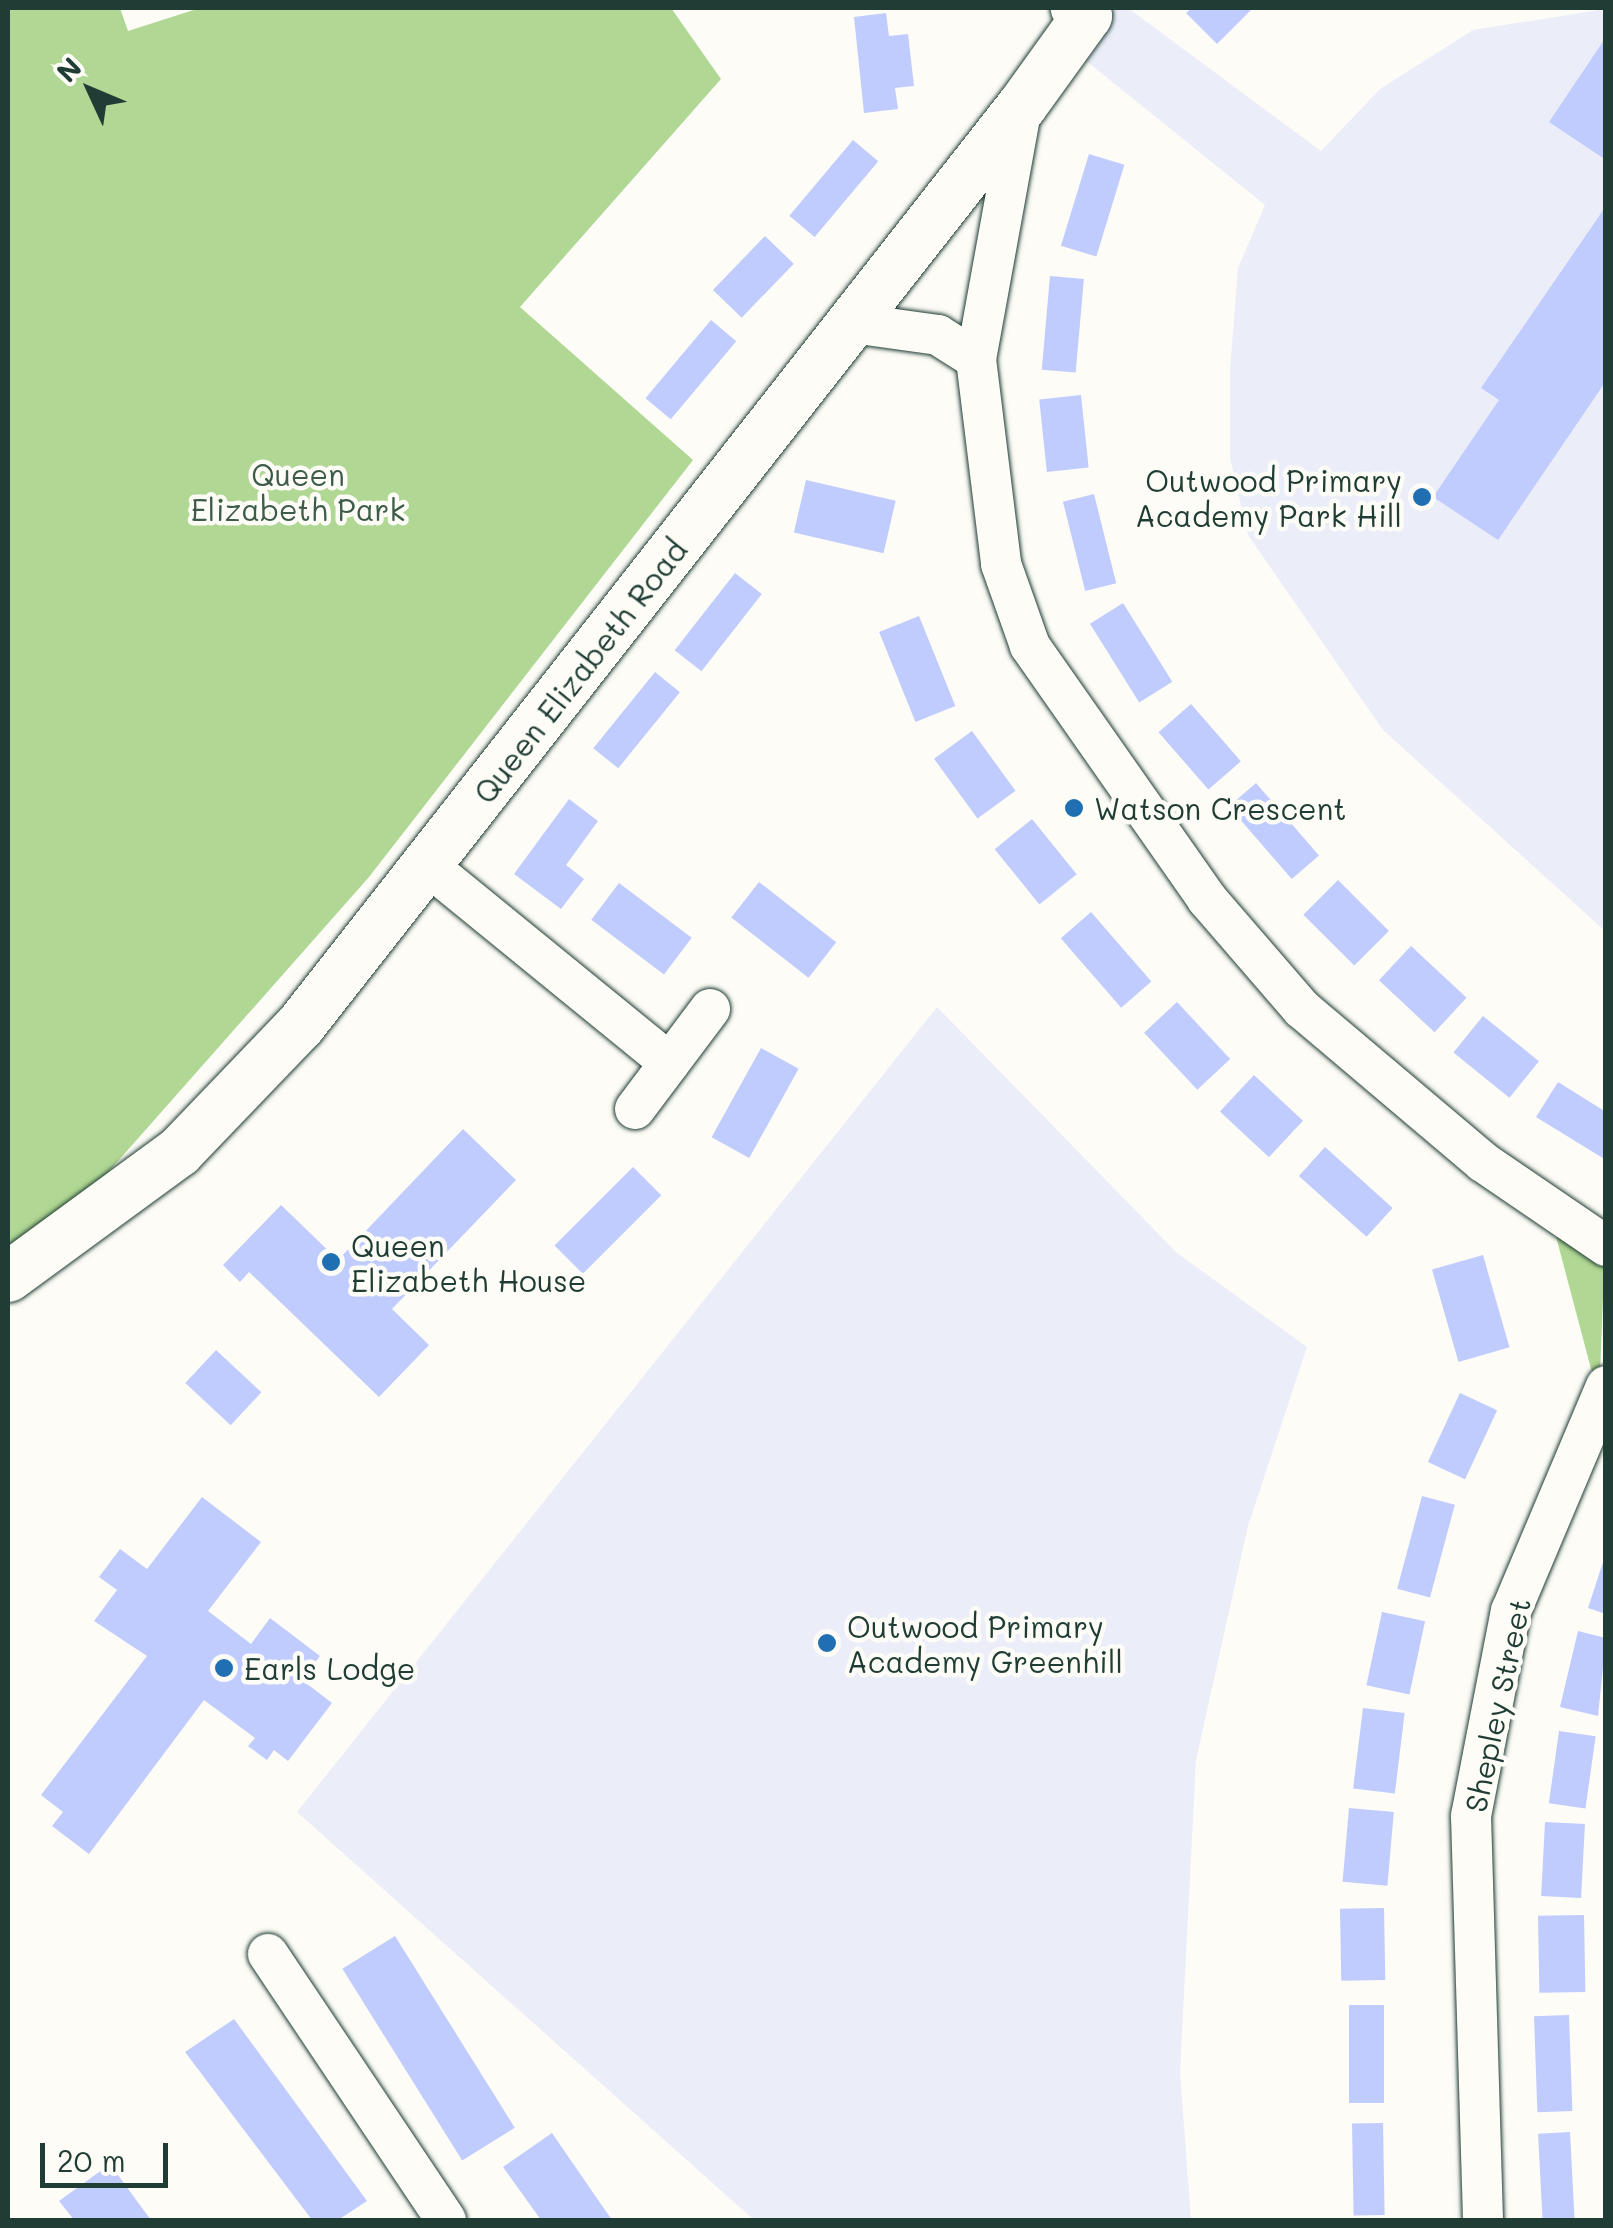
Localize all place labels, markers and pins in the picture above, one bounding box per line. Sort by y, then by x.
place label: Outwood Primary Academy Park Hill [1135,462,1402,532]
marker: Outwood Primary Academy Park Hill [1411,486,1433,508]
place label: Watson Crescent [1094,790,1346,826]
marker: Watson Crescent [1063,797,1085,819]
place label: Queen Elizabeth House [351,1227,586,1298]
marker: Queen Elizabeth House [320,1251,342,1273]
place label: Outwood Primary Academy Greenhill [847,1608,1123,1678]
marker: Outwood Primary Academy Greenhill [816,1632,838,1654]
place label: Earls Lodge [244,1650,415,1686]
marker: Earls Lodge [213,1657,235,1679]

